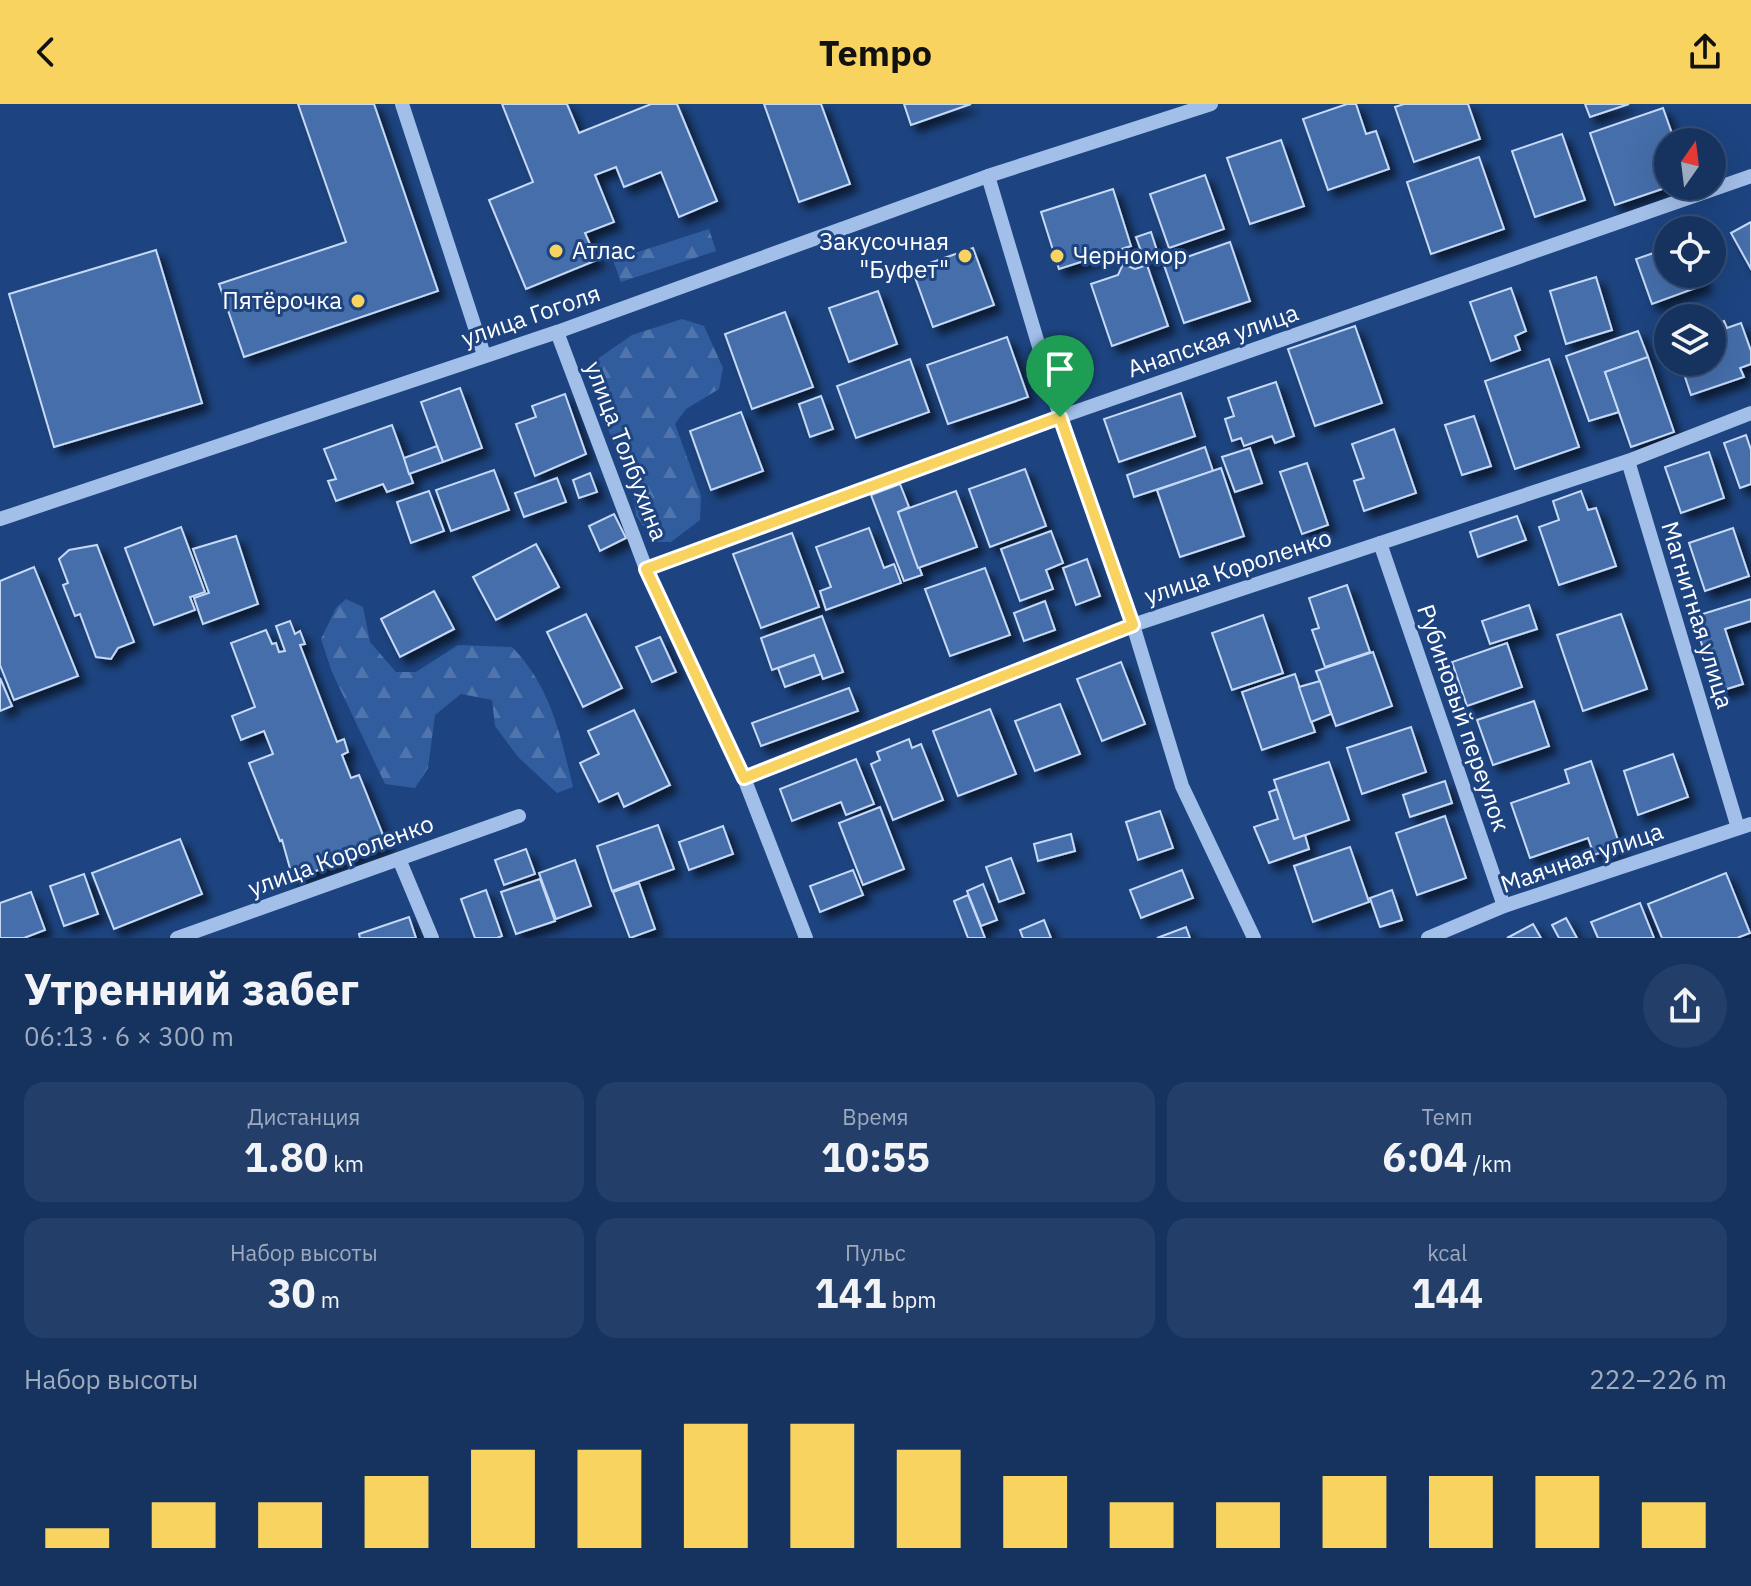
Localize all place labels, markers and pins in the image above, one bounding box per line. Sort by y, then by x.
place label: Закусочная "Буфет" [819,225,949,285]
place label: Атлас [572,234,636,266]
place label: Черномор [1073,239,1187,271]
marker: Атлас [547,242,565,260]
marker: Закусочная "Буфет" [956,247,974,265]
marker: Черномор [1048,247,1066,265]
place label: Пятёрочка [222,284,342,316]
marker: Пятёрочка [349,292,367,310]
pin [1026,335,1094,417]

